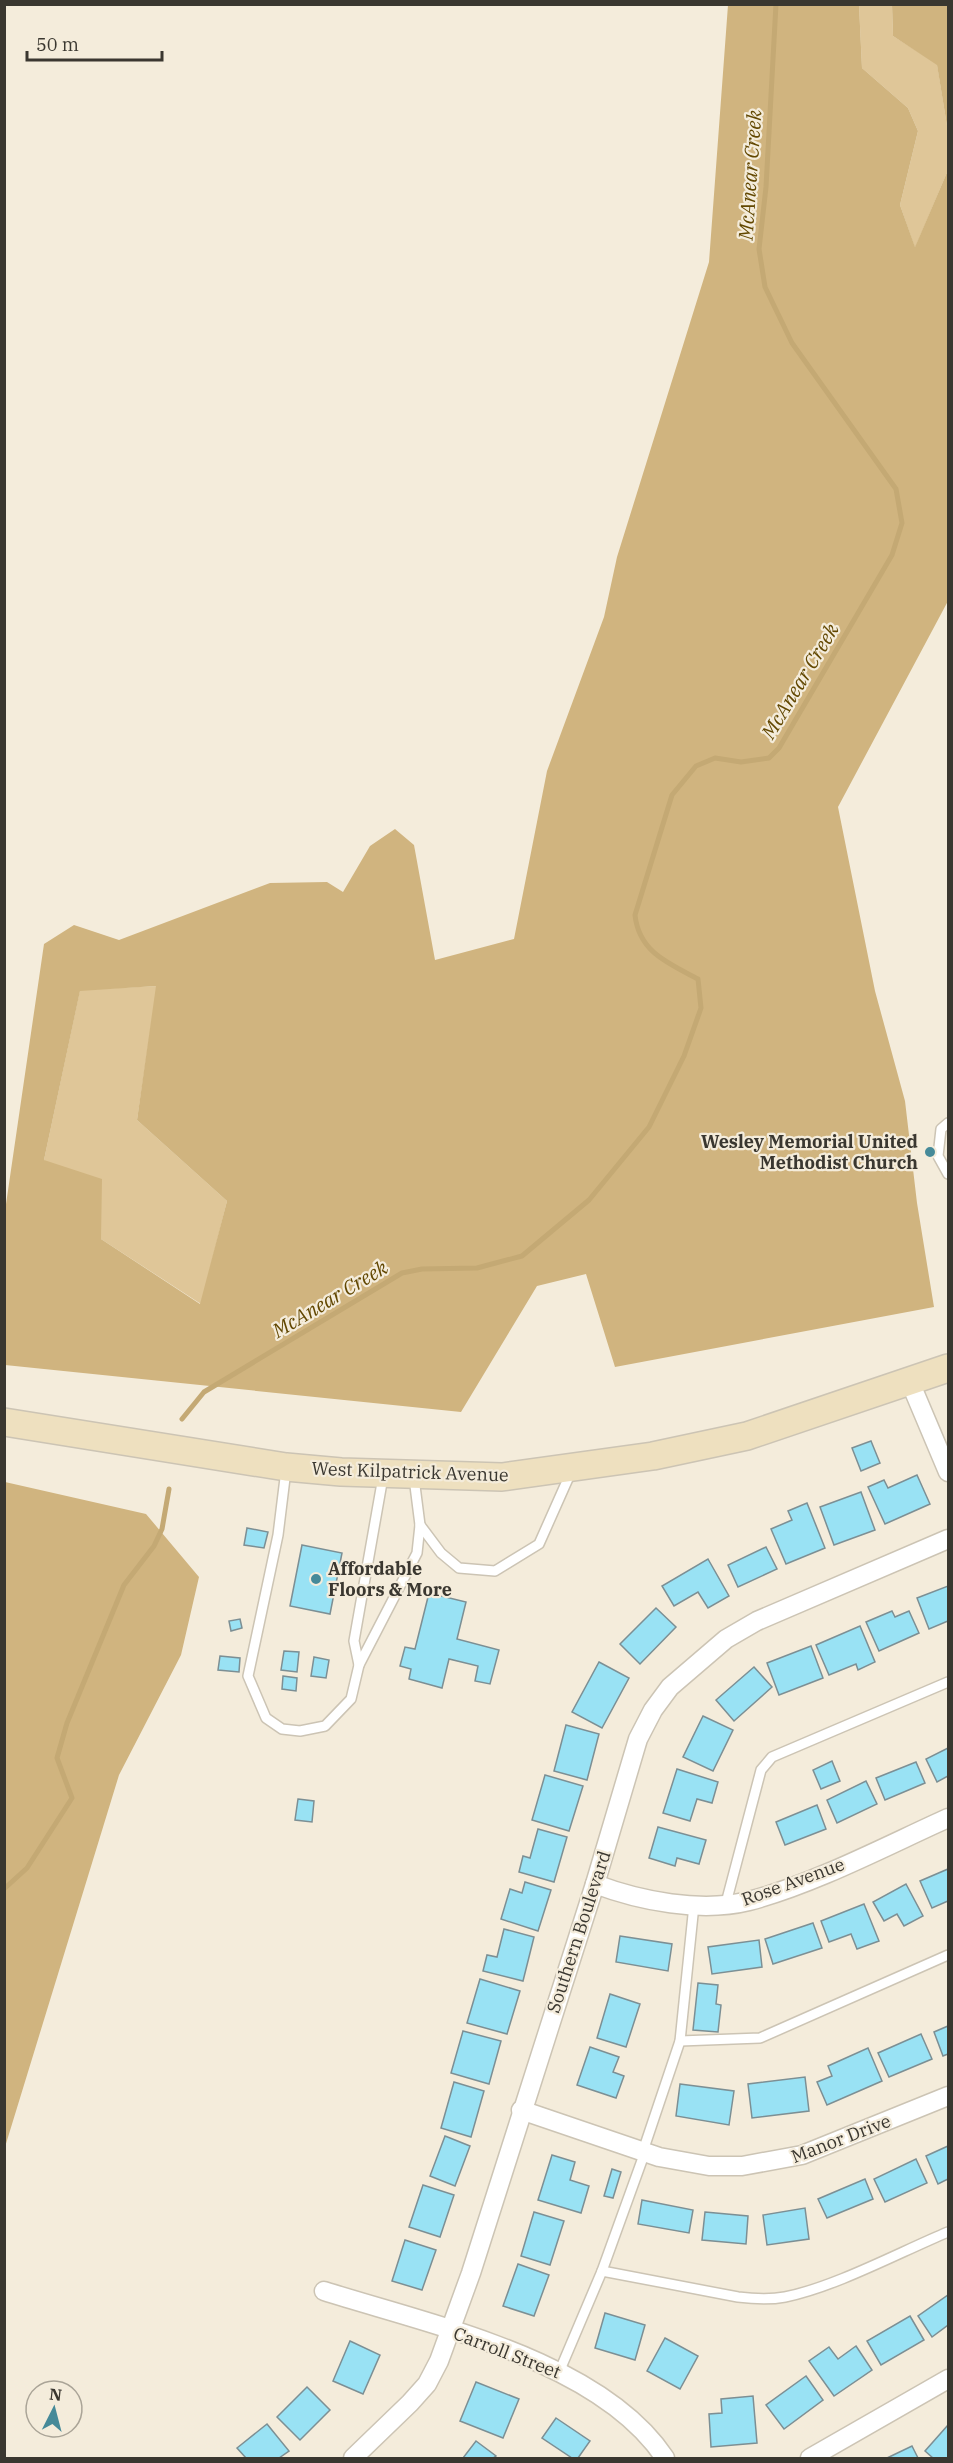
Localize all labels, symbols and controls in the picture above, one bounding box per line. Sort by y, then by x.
scale bar [27,24,162,62]
text: 50 m [36,33,79,56]
water label: McAnear Creek [731,109,768,242]
water label: McAnear Creek [754,618,845,744]
place label: Wesley Memorial United Methodist Church [701,1130,918,1174]
marker: Wesley Memorial United Methodist Church [923,1145,937,1159]
water label: McAnear Creek [266,1253,393,1344]
street label: West Kilpatrick Avenue [311,1457,509,1486]
place label: Affordable Floors & More [328,1557,452,1601]
marker: Affordable Floors & More [309,1572,323,1586]
street label: Southern Boulevard [541,1848,616,2016]
street label: Rose Avenue [738,1852,847,1911]
street label: Manor Drive [788,2109,894,2168]
street label: Carroll Street [450,2322,564,2384]
north arrow [24,2379,84,2439]
text: N [48,2383,63,2405]

